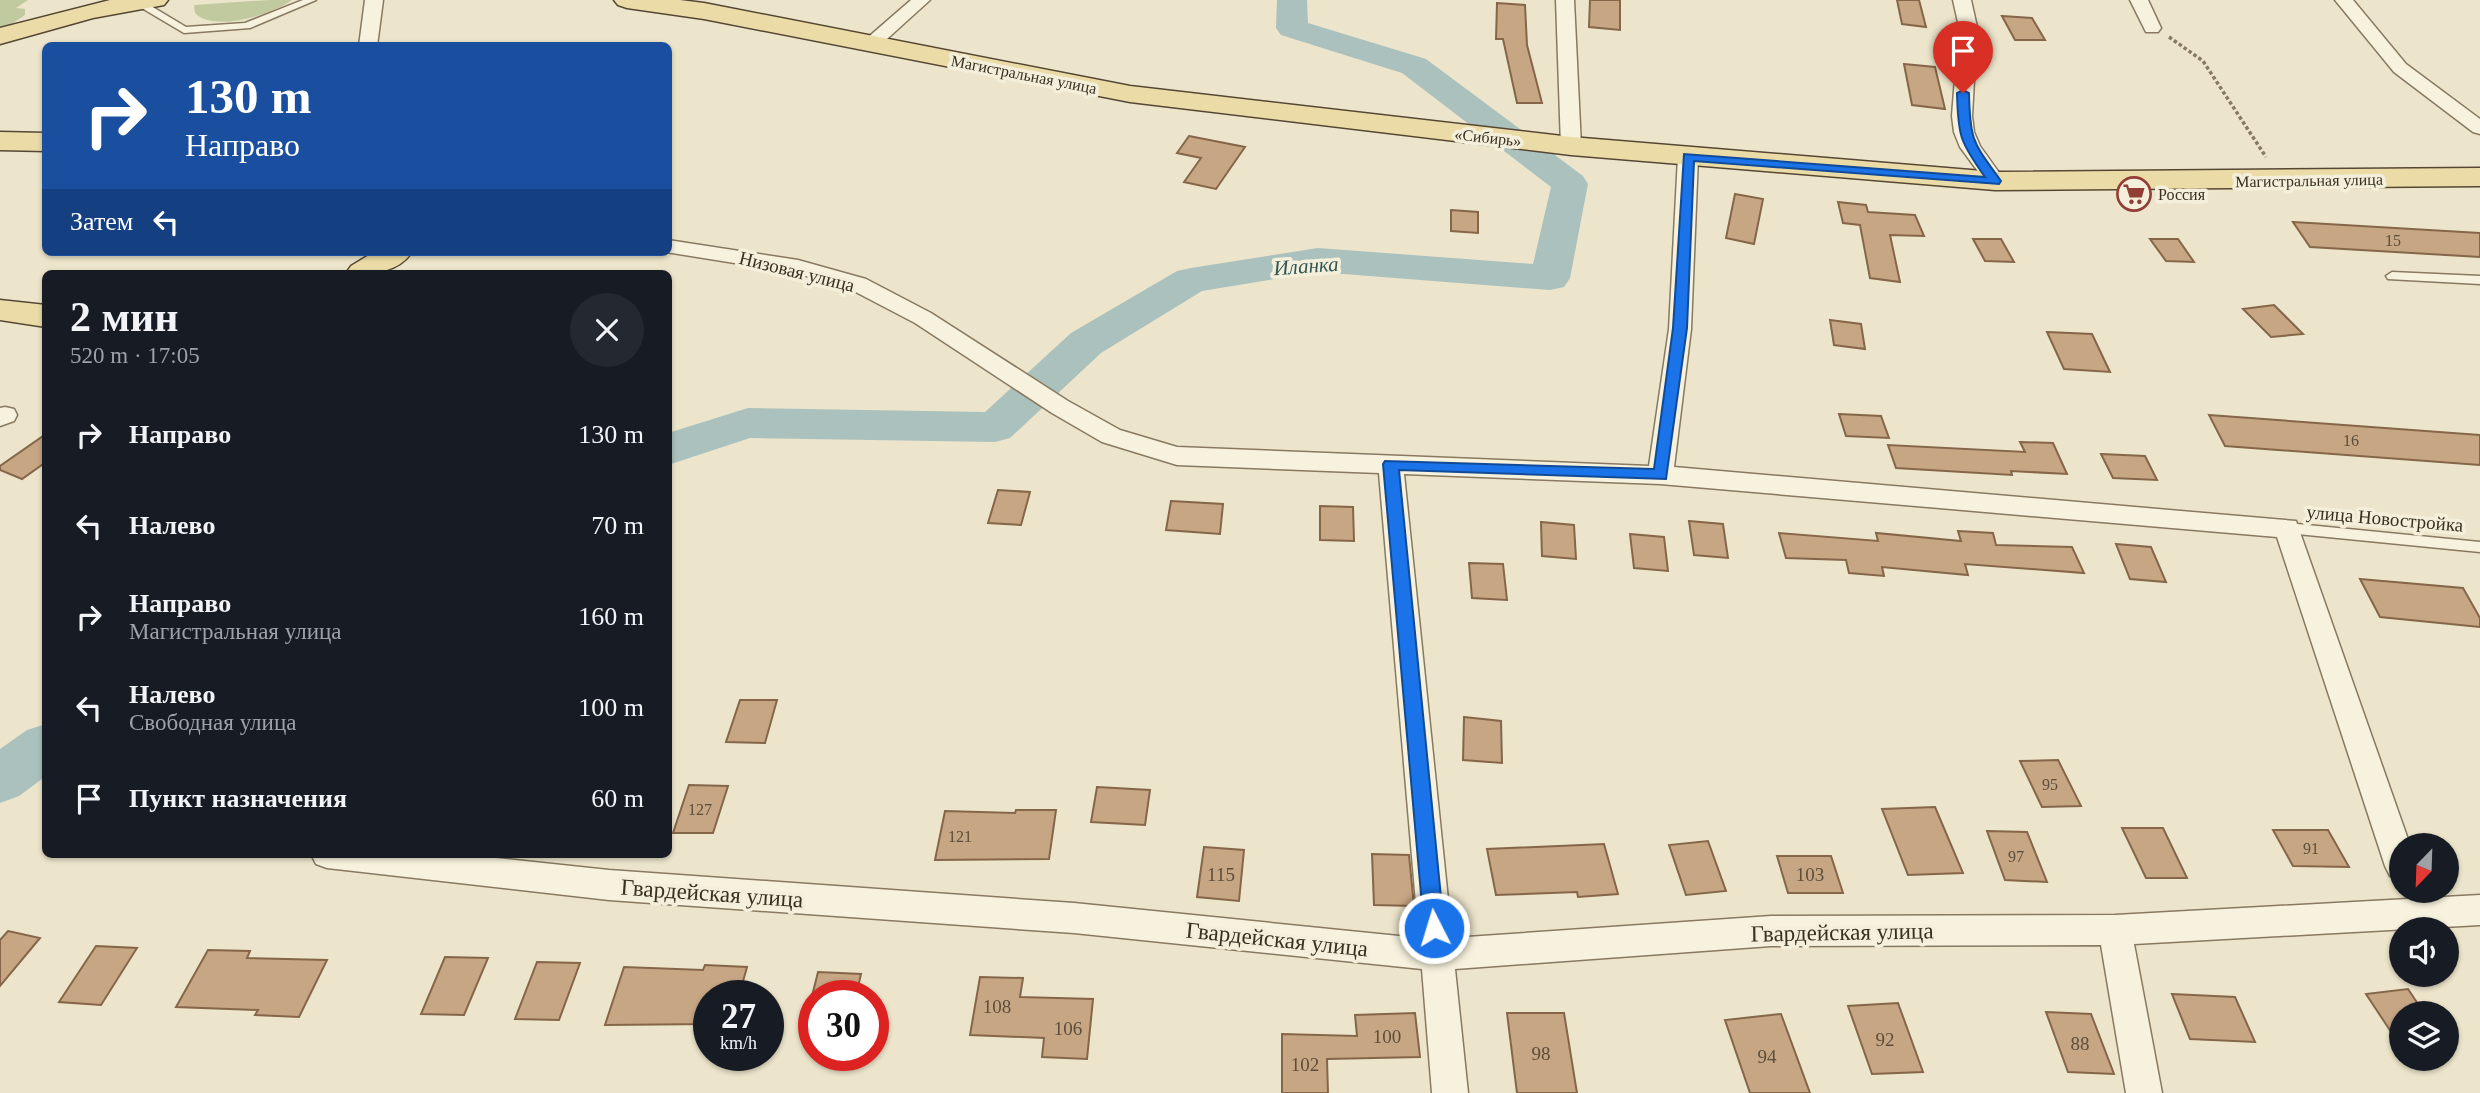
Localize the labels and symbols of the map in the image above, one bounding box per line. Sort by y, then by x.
pin [1933,21,1993,93]
street label: Магистральная улица [950,52,1098,98]
street label: «Сибирь» [1454,126,1522,150]
street label: Магистральная улица [2235,171,2383,191]
supermarket icon: Россия [2115,175,2153,213]
place label: Россия [2158,186,2206,203]
house number: 15 [2385,232,2401,249]
street label: Низовая улица [737,247,857,296]
water label: Иланка [1272,252,1339,280]
house number: 16 [2343,432,2359,449]
street label: улица Новостройка [2306,501,2465,536]
house number: 95 [2042,776,2058,793]
house number: 127 [688,801,712,818]
house number: 121 [948,828,972,845]
north arrow [2389,833,2459,903]
house number: 91 [2303,840,2319,857]
house number: 97 [2008,848,2024,865]
house number: 115 [1207,864,1235,885]
house number: 103 [1796,864,1824,885]
street label: Гвардейская улица [620,875,804,912]
position arrow [1397,891,1471,965]
street label: Гвардейская улица [1185,918,1369,961]
street label: Гвардейская улица [1750,918,1934,947]
speed limit sign: 30 [798,980,889,1071]
house number: 108 [983,996,1011,1017]
house number: 106 [1054,1018,1082,1039]
house number: 100 [1373,1026,1401,1047]
house number: 92 [1876,1029,1895,1050]
house number: 88 [2071,1033,2090,1054]
house number: 98 [1532,1043,1551,1064]
house number: 94 [1758,1046,1777,1067]
house number: 102 [1291,1054,1319,1075]

